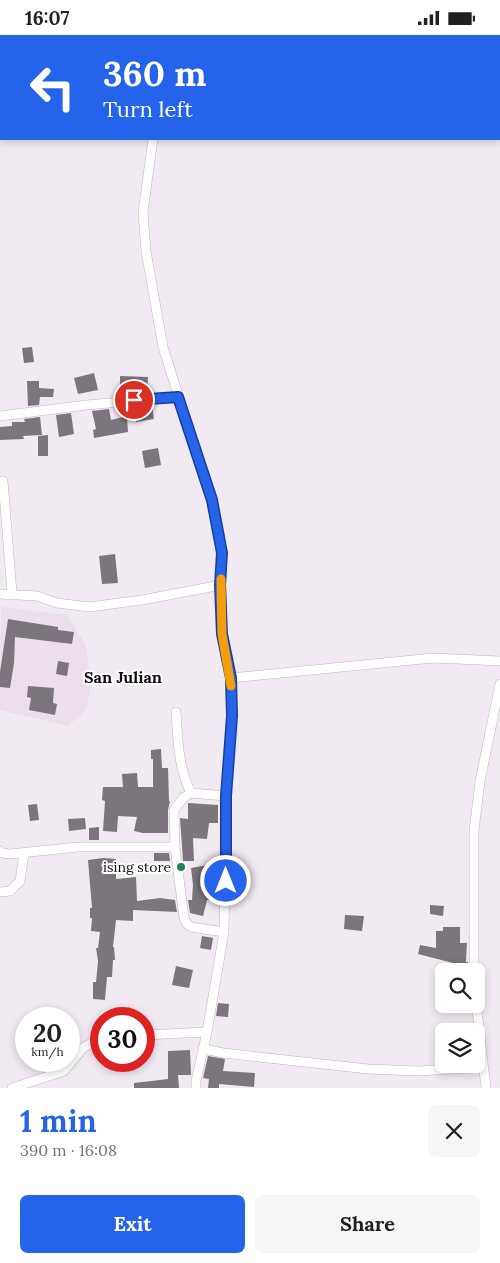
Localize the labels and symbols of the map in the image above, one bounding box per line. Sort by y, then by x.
pin [113,379,155,421]
district label: San Julian [84,667,162,687]
position arrow [199,854,251,906]
place label: ising store [103,858,171,876]
marker: ising store [175,861,187,873]
speed limit sign: 30 [90,1007,155,1072]

